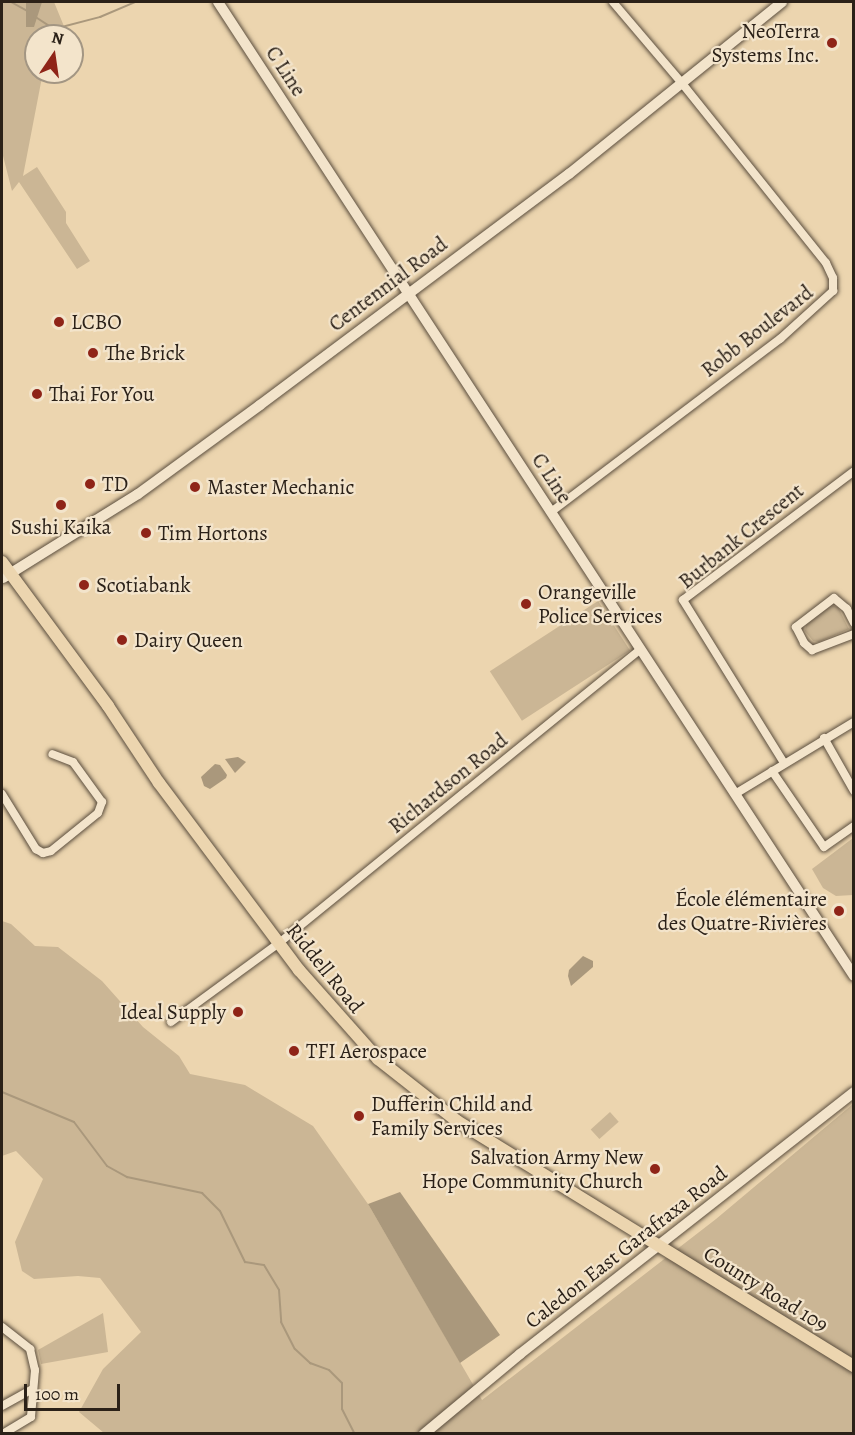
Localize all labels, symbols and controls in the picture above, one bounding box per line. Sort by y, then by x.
place label: NeoTerra Systems Inc. [712,18,820,68]
north arrow [24,24,84,84]
text: N [49,26,66,50]
marker: NeoTerra Systems Inc. [825,36,839,50]
street label: C Line [261,41,311,101]
street label: Centennial Road [324,231,452,337]
street label: Robb Boulevard [696,280,818,382]
place label: LCBO [71,309,122,335]
marker: LCBO [52,315,66,329]
place label: The Brick [105,340,185,366]
marker: The Brick [86,346,100,360]
place label: Thai For You [49,381,154,407]
marker: Thai For You [30,387,44,401]
street label: C Line [527,448,577,508]
place label: TD [102,471,128,497]
place label: Master Mechanic [207,474,354,500]
marker: TD [83,477,97,491]
street label: Burbank Crescent [673,478,809,594]
marker: Master Mechanic [188,480,202,494]
marker: Sushi Kaika [54,498,68,512]
place label: Sushi Kaika [11,514,111,540]
place label: Tim Hortons [158,520,268,546]
marker: Tim Hortons [139,526,153,540]
place label: Scotiabank [96,572,191,598]
marker: Scotiabank [77,578,91,592]
place label: Orangeville Police Services [538,579,662,629]
marker: Orangeville Police Services [519,597,533,611]
place label: Dairy Queen [134,627,243,653]
marker: Dairy Queen [115,633,129,647]
street label: Richardson Road [383,727,513,839]
place label: École élémentaire des Quatre-Rivières [658,886,827,936]
marker: École élémentaire des Quatre-Rivières [832,904,846,918]
street label: Riddell Road [281,918,369,1018]
place label: Ideal Supply [120,999,226,1025]
marker: Ideal Supply [231,1005,245,1019]
place label: TFI Aerospace [306,1038,427,1064]
marker: TFI Aerospace [287,1044,301,1058]
place label: Dufferin Child and Family Services [371,1091,532,1141]
marker: Dufferin Child and Family Services [352,1109,366,1123]
place label: Salvation Army New Hope Community Church [421,1144,643,1194]
street label: Caledon East Garafraxa Road [520,1160,732,1334]
marker: Salvation Army New Hope Community Church [648,1162,662,1176]
street label: County Road 109 [699,1241,833,1337]
scale bar [27,1372,123,1410]
text: 100 m [35,1382,79,1406]

